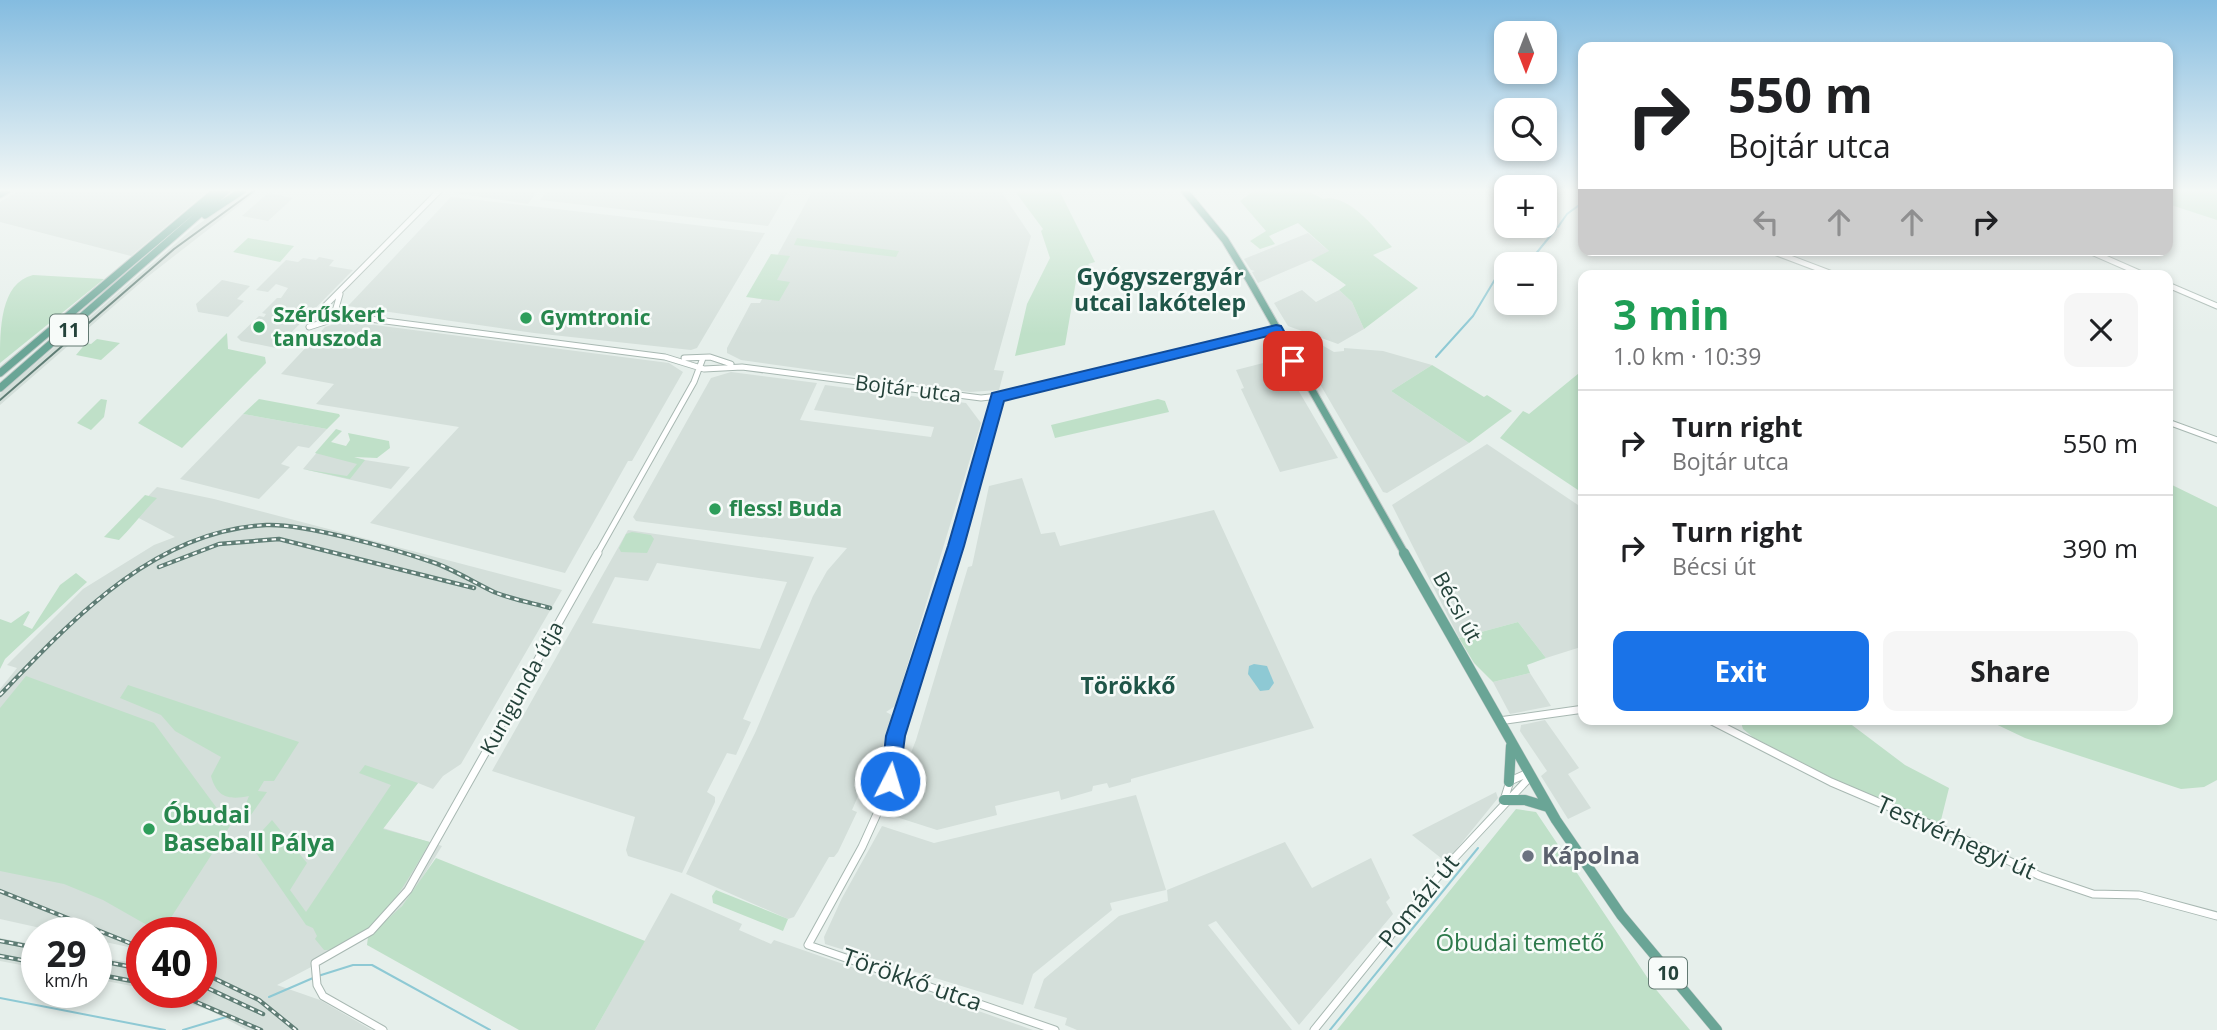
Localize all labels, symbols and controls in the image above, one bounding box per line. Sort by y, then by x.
north arrow [1494,21,1558,84]
map controls [1494,21,1557,315]
text: 550 m [1728,61,1873,127]
icon: right [1613,70,1704,161]
button: search [1494,98,1557,161]
text: Bojtár utca [1728,124,1891,167]
button: + [1494,175,1557,238]
icon: left [1747,203,1785,241]
icon: ahead [1820,203,1858,241]
icon: ahead [1893,203,1931,241]
icon: right [1966,203,2004,241]
button: − [1494,252,1557,315]
district label: Gyógyszergyár utcai lakótelep [1074,260,1246,318]
text: 3 min [1613,285,1730,342]
button: close [2064,293,2138,367]
place label: Szérűskert tanuszoda [273,300,385,352]
place label: Gymtronic [540,303,651,331]
marker: Gymtronic [518,310,534,326]
road number: 11 [50,314,88,346]
marker: Szérűskert tanuszoda [251,319,267,335]
pin [1263,331,1323,391]
text: 1.0 km · 10:39 [1613,340,1761,372]
icon: arrive [1274,342,1312,380]
street label: Bojtár utca [853,368,963,408]
text: Turn right [1672,409,1803,445]
icon: right [1613,424,1651,462]
text: 550 m [2063,425,2138,461]
text: Bojtár utca [1672,445,1789,477]
place label: fless! Buda [729,494,842,522]
marker: fless! Buda [707,501,723,517]
text: Turn right [1672,514,1803,550]
icon: right [1613,529,1651,567]
text: 390 m [2063,530,2138,566]
text: Bécsi út [1672,550,1756,582]
street label: Bécsi út [1427,566,1489,647]
street label: Kunigunda útja [473,616,569,759]
button: Exit [1613,631,1869,711]
button: Share [1883,631,2138,711]
district label: Törökkő [1080,669,1176,701]
position arrow [853,744,927,818]
street label: Testvérhegyi út [1872,787,2041,886]
place label: Óbudai Baseball Pálya [163,797,335,858]
marker: Óbudai Baseball Pálya [141,821,157,837]
place label: Kápolna [1542,838,1640,871]
street label: Pomázi út [1370,846,1466,954]
marker: Kápolna [1520,848,1536,864]
speed limit sign: 40 [126,917,217,1008]
park label: Óbudai temető [1435,925,1605,958]
text: 29 [46,930,87,977]
street label: Törökkő utca [838,939,987,1018]
road number: 10 [1649,958,1687,988]
text: km/h [45,968,88,992]

